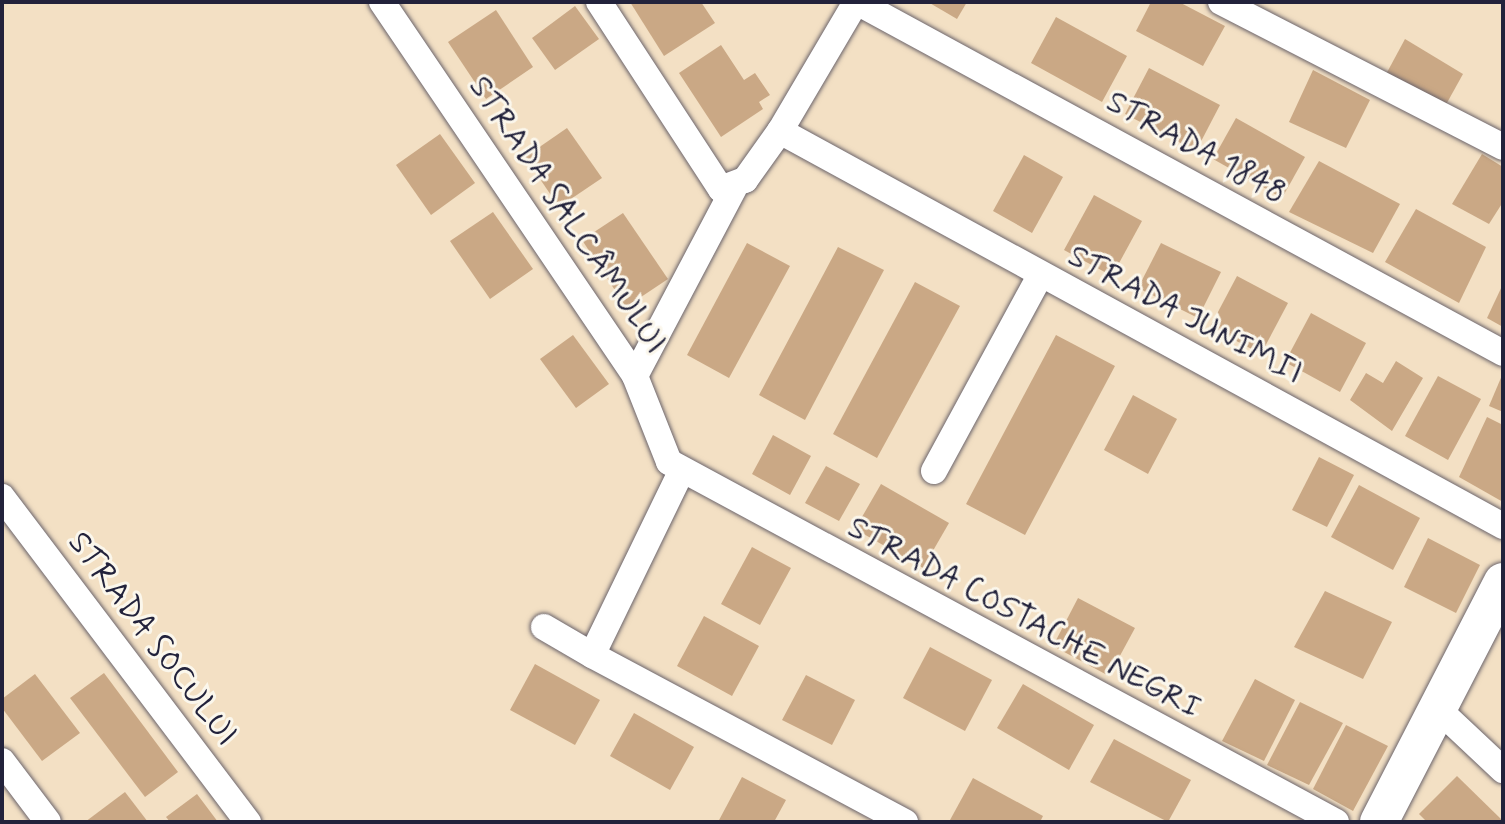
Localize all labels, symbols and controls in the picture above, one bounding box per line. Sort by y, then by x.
street label: STRADA SALCÂMULUI [461,70,673,360]
street label: STRADA 1848 [1099,83,1293,213]
street label: STRADA JUNIMII [1060,236,1310,394]
street label: STRADA COSTACHE NEGRI [839,507,1209,729]
street label: STRADA SOCULUI [57,522,247,756]

